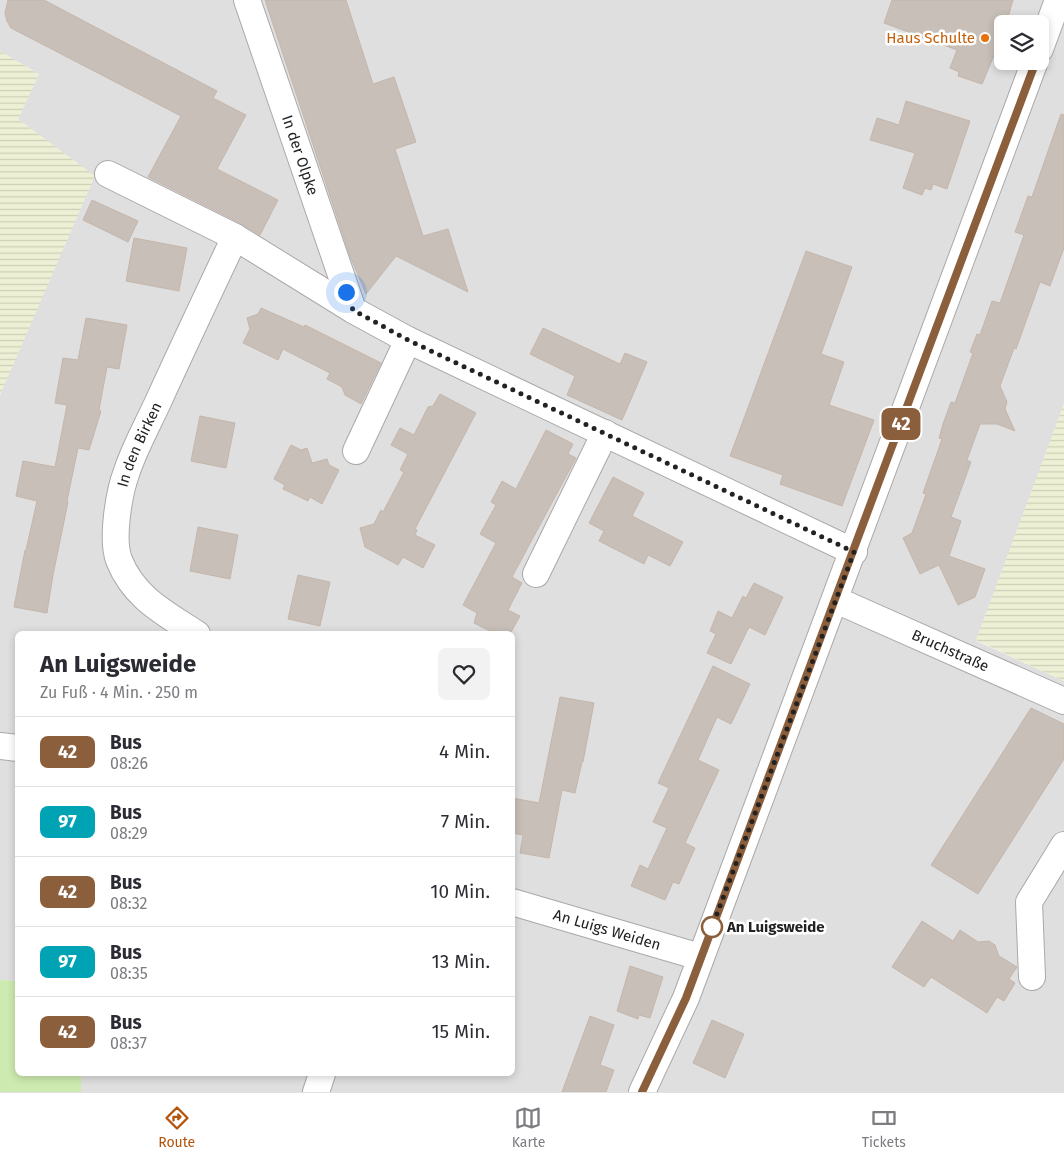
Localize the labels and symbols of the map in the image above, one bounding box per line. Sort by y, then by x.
place label: Haus Schulte [886,29,975,47]
marker: Haus Schulte [979,32,991,44]
street label: In der Olpke [278,113,322,198]
your location [334,280,359,305]
street label: In den Birken [113,399,166,489]
line badge: 42 [878,408,924,440]
street label: Bruchstraße [909,626,992,676]
street label: An Luigs Weiden [551,906,663,954]
marker: An Luigsweide [701,916,723,938]
place label: An Luigsweide [726,918,825,936]

